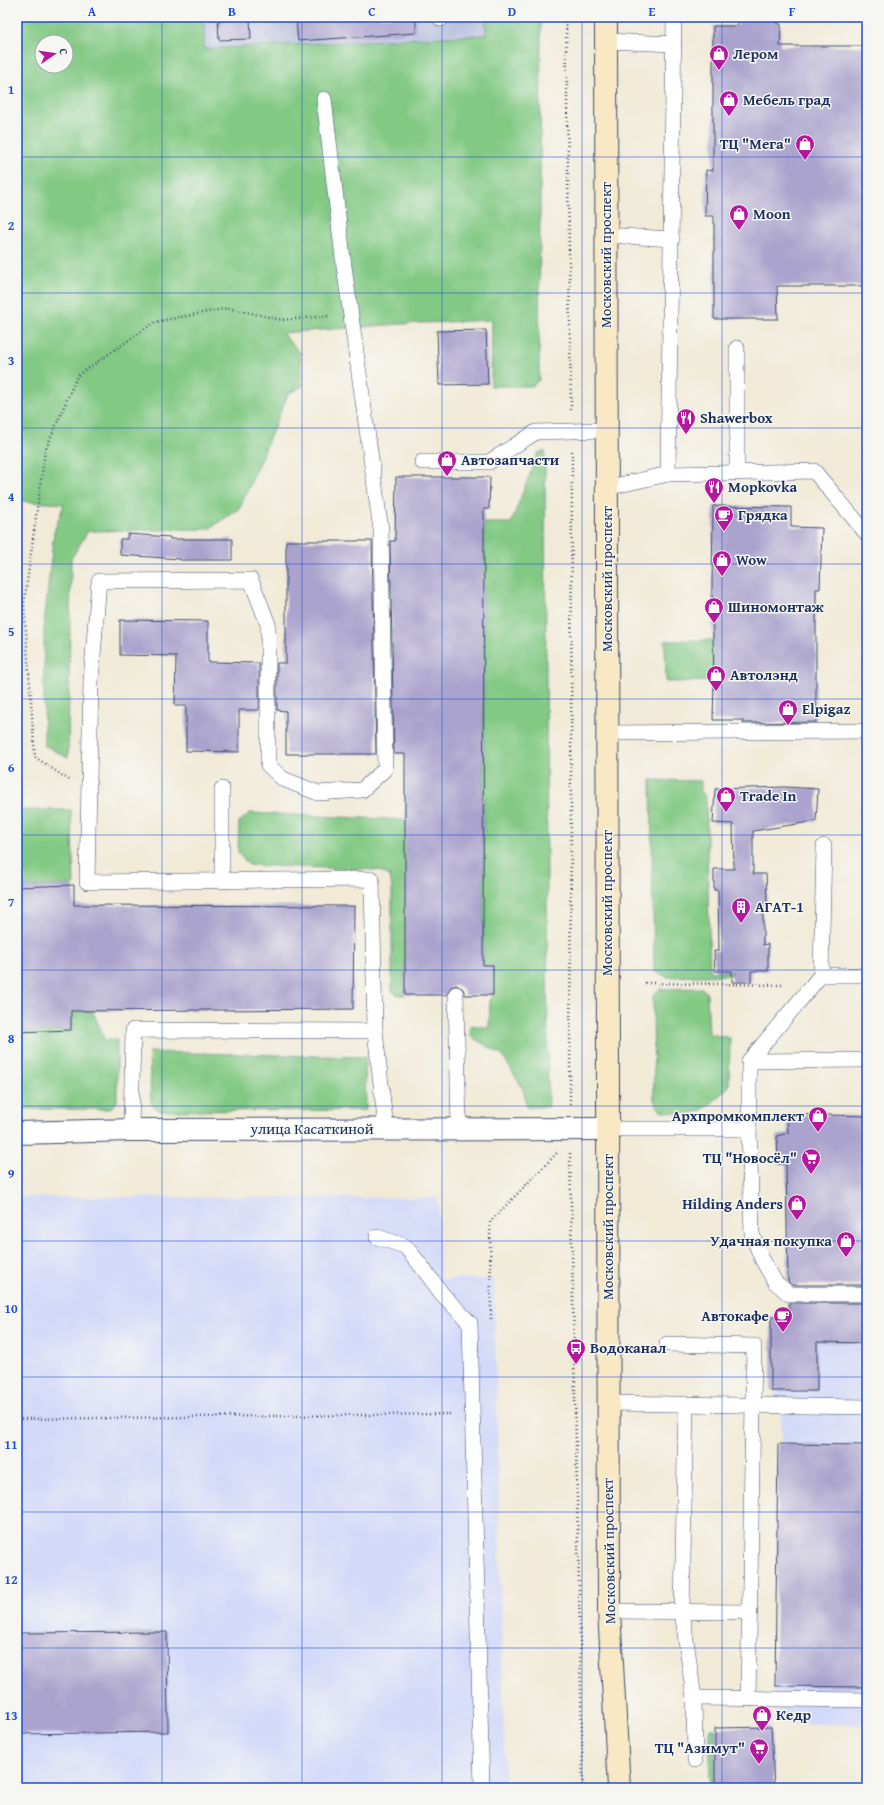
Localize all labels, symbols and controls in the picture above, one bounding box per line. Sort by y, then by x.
text: A [88,2,97,21]
text: B [228,2,236,21]
text: C [368,2,376,21]
text: D [508,2,516,21]
text: E [649,2,656,21]
text: F [789,2,796,21]
north arrow [34,34,74,74]
shop icon: Лером [708,43,730,71]
place label: Лером [733,43,778,64]
text: С [55,47,72,57]
text: 1 [8,80,14,99]
shop icon: Мебель град [718,89,740,117]
place label: Мебель град [743,89,830,110]
place label: ТЦ "Мега" [720,133,791,154]
shop icon: ТЦ "Мега" [794,133,816,161]
street label: Московский проспект [595,181,616,328]
shop icon: Moon [728,203,750,231]
place label: Moon [753,203,791,224]
text: 2 [8,216,15,235]
text: 3 [8,351,14,370]
restaurant icon: Shawerbox [675,407,697,435]
place label: Shawerbox [700,407,773,428]
shop icon: Автозапчасти [436,449,458,477]
place label: Автозапчасти [461,449,560,470]
restaurant icon: Mopkovka [703,476,725,504]
place label: Mopkovka [728,476,798,497]
text: 4 [8,487,15,506]
cafe icon: Грядка [713,504,735,532]
place label: Грядка [738,504,788,525]
street label: Московский проспект [596,505,617,652]
shop icon: Wow [711,549,733,577]
place label: Wow [736,549,767,570]
shop icon: Шиномонтаж [703,596,725,624]
place label: Шиномонтаж [728,596,824,617]
text: 5 [8,622,15,641]
shop icon: Автолэнд [705,664,727,692]
place label: Автолэнд [730,664,798,685]
shop icon: Elpigaz [777,698,799,726]
place label: Elpigaz [802,698,851,719]
text: 6 [8,758,15,777]
shop icon: Trade In [715,785,737,813]
place label: Trade In [740,785,797,806]
street label: Московский проспект [596,829,617,976]
text: 7 [8,893,15,912]
building icon: АГАТ-1 [730,896,752,924]
place label: АГАТ-1 [755,896,804,917]
text: 8 [8,1029,15,1048]
place label: Архпромкомплект [672,1105,805,1126]
shop icon: Архпромкомплект [807,1105,829,1133]
street label: улица Касаткиной [249,1118,374,1139]
place label: ТЦ "Новосёл" [703,1147,797,1168]
supermarket icon: ТЦ "Новосёл" [800,1147,822,1175]
street label: Московский проспект [597,1153,618,1300]
text: 9 [8,1164,15,1183]
place label: Hilding Anders [682,1193,783,1214]
shop icon: Hilding Anders [786,1193,808,1221]
place label: Удачная покупка [710,1230,832,1251]
shop icon: Удачная покупка [835,1230,857,1258]
text: 10 [4,1299,18,1318]
place label: Автокафе [701,1305,769,1326]
cafe icon: Автокафе [772,1305,794,1333]
bus stop icon: Водоканал [565,1337,587,1365]
place label: Водоканал [590,1337,667,1358]
text: 11 [4,1435,18,1454]
street label: Московский проспект [597,1477,620,1624]
text: 12 [4,1570,18,1589]
shop icon: Кедр [751,1704,773,1732]
place label: Кедр [776,1704,812,1725]
text: 13 [4,1706,18,1725]
place label: ТЦ "Азимут" [655,1737,745,1758]
supermarket icon: ТЦ "Азимут" [748,1737,770,1765]

